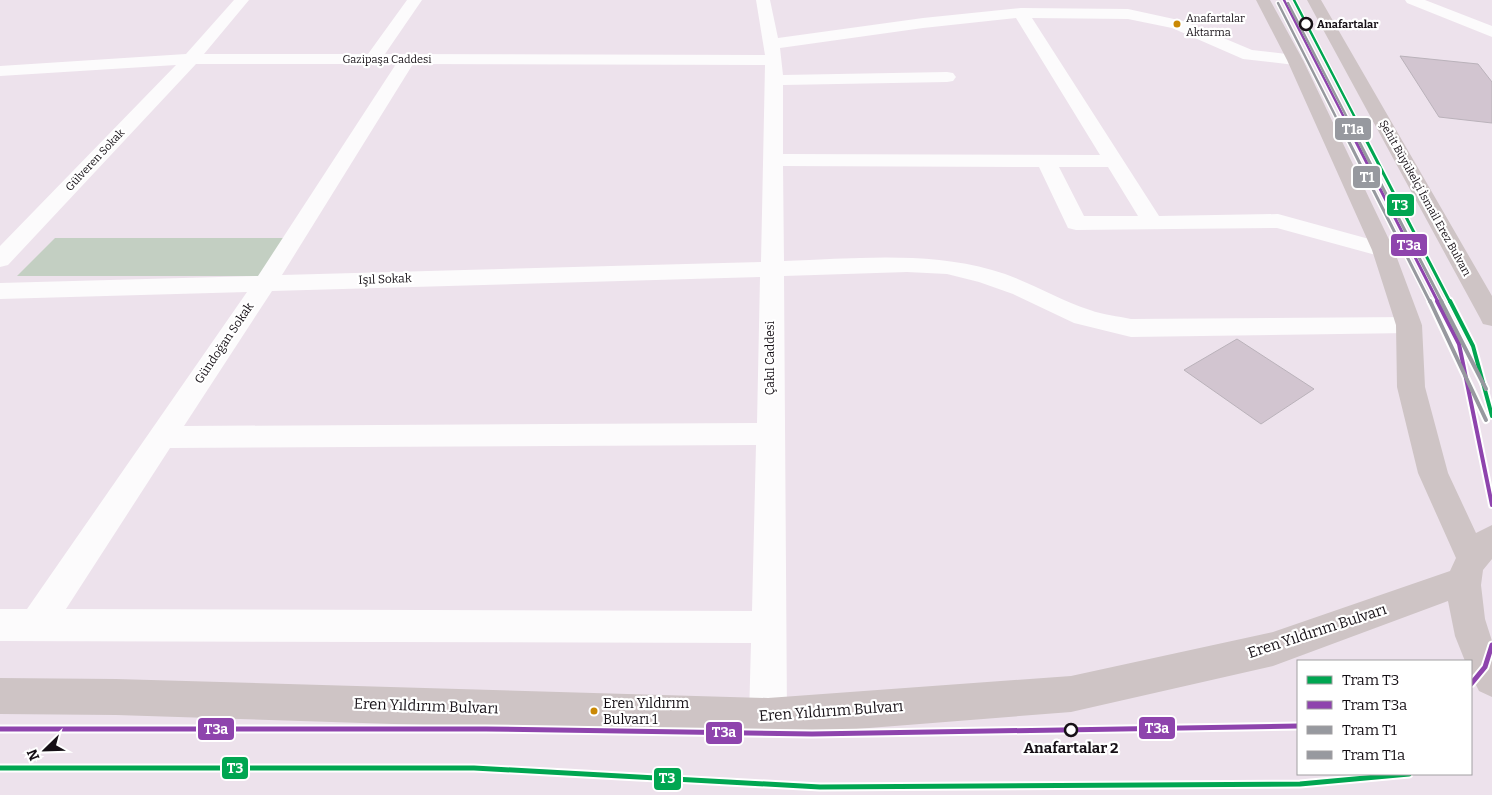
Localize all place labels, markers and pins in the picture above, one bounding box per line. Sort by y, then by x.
place label: Anafartalar Aktarma [1186,12,1245,39]
marker: Anafartalar [1299,17,1313,31]
place label: Anafartalar [1317,18,1379,31]
marker: Anafartalar Aktarma [1172,19,1182,29]
place label: Eren Yıldırım Bulvarı 1 [603,695,690,728]
marker: Eren Yıldırım Bulvarı 1 [589,706,599,716]
marker: Anafartalar 2 [1064,723,1078,737]
place label: Anafartalar 2 [1024,739,1118,757]

